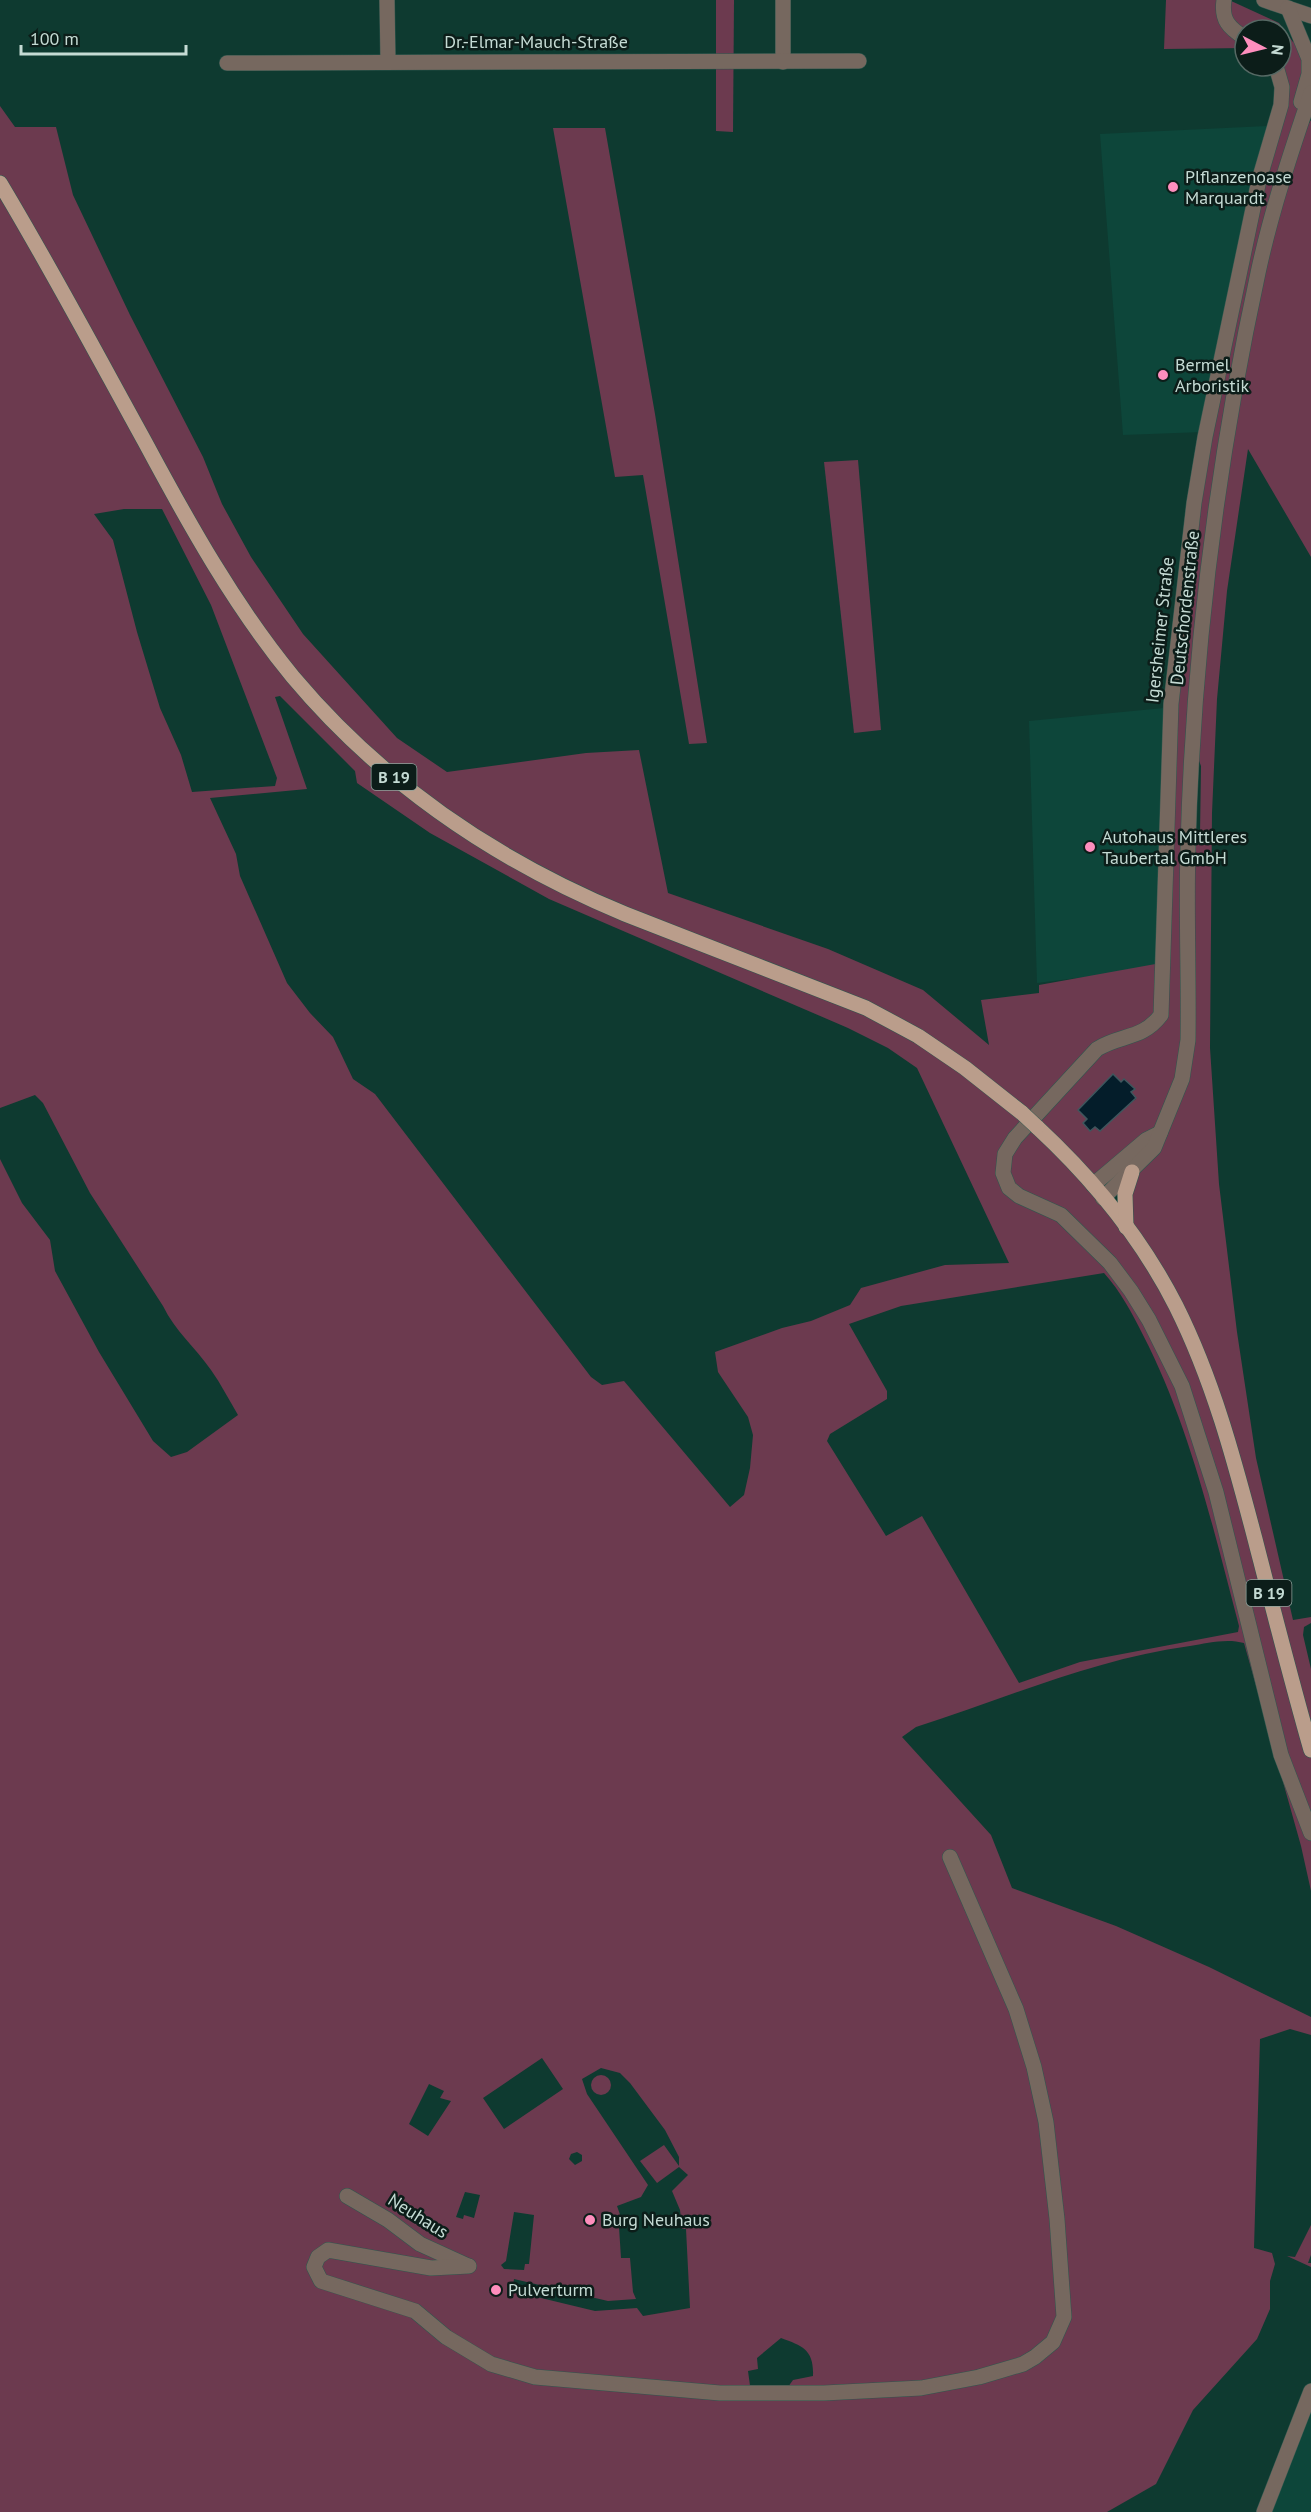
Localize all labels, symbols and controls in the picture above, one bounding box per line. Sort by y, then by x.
scale bar [21,18,186,56]
north arrow [1233,18,1293,78]
text: 100 m [30,27,79,50]
street label: Dr.-Elmar-Mauch-Straße [444,30,628,53]
text: N [1267,43,1288,56]
place label: Plflanzenoase Marquardt [1185,165,1292,209]
marker: Plflanzenoase Marquardt [1166,180,1180,194]
place label: Bermel Arboristik [1175,353,1249,397]
marker: Bermel Arboristik [1156,368,1170,382]
street label: Deutschordenstraße [1165,530,1204,686]
street label: Igersheimer Straße [1140,556,1179,704]
road number: B 19 [372,764,416,790]
place label: Autohaus Mittleres Taubertal GmbH [1102,825,1247,869]
marker: Autohaus Mittleres Taubertal GmbH [1083,840,1097,854]
road number: B 19 [1246,1580,1292,1606]
street label: Neuhaus [384,2188,453,2243]
place label: Burg Neuhaus [602,2208,710,2231]
marker: Burg Neuhaus [583,2213,597,2227]
place label: Pulverturm [508,2278,593,2301]
marker: Pulverturm [489,2283,503,2297]

